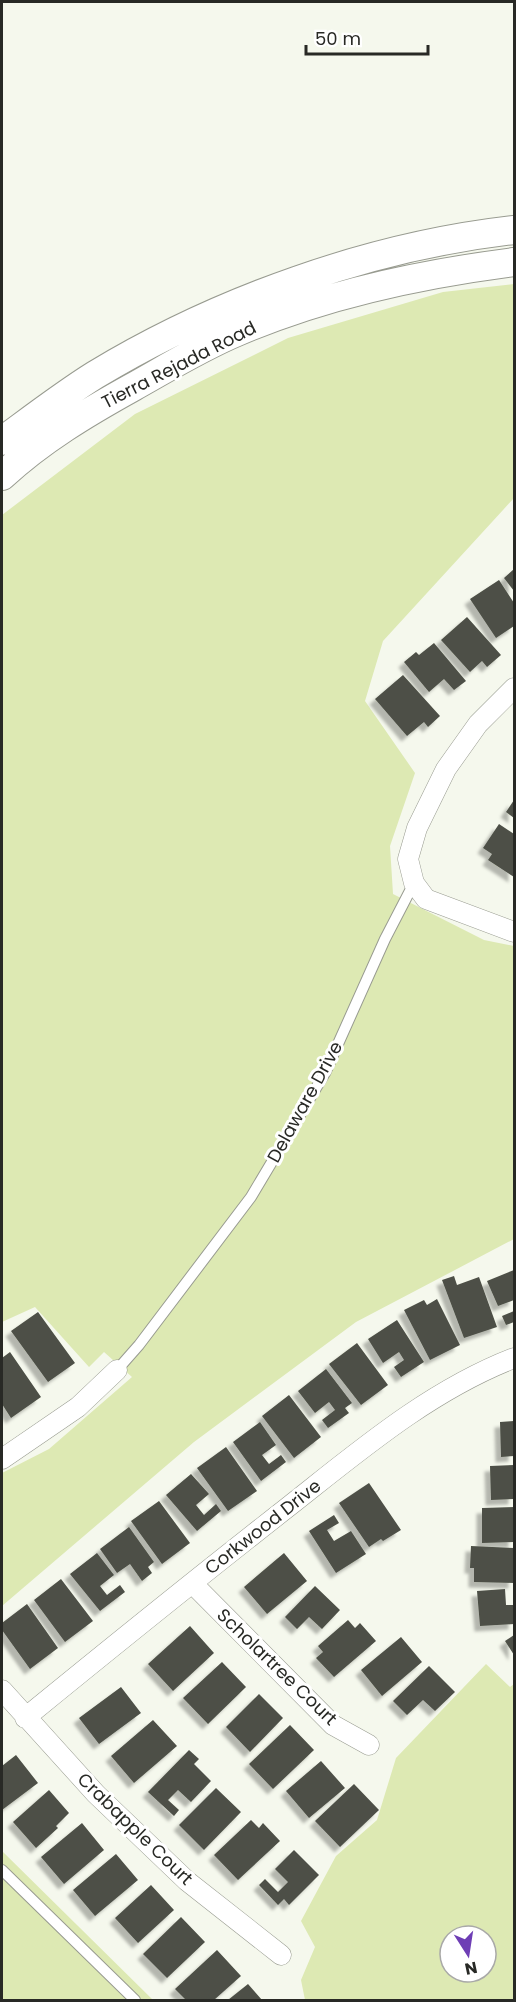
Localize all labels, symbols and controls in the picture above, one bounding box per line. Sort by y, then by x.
scale bar [306,18,428,56]
text: 50 m [315,26,361,51]
street label: Tierra Rejada Road [97,315,260,414]
street label: Delaware Drive [261,1037,348,1167]
street label: Corkwood Drive [199,1473,326,1580]
street label: Scholartree Court [212,1603,343,1731]
street label: Crabapple Court [72,1767,199,1890]
north arrow [438,1924,498,1984]
text: N [463,1956,479,1981]

